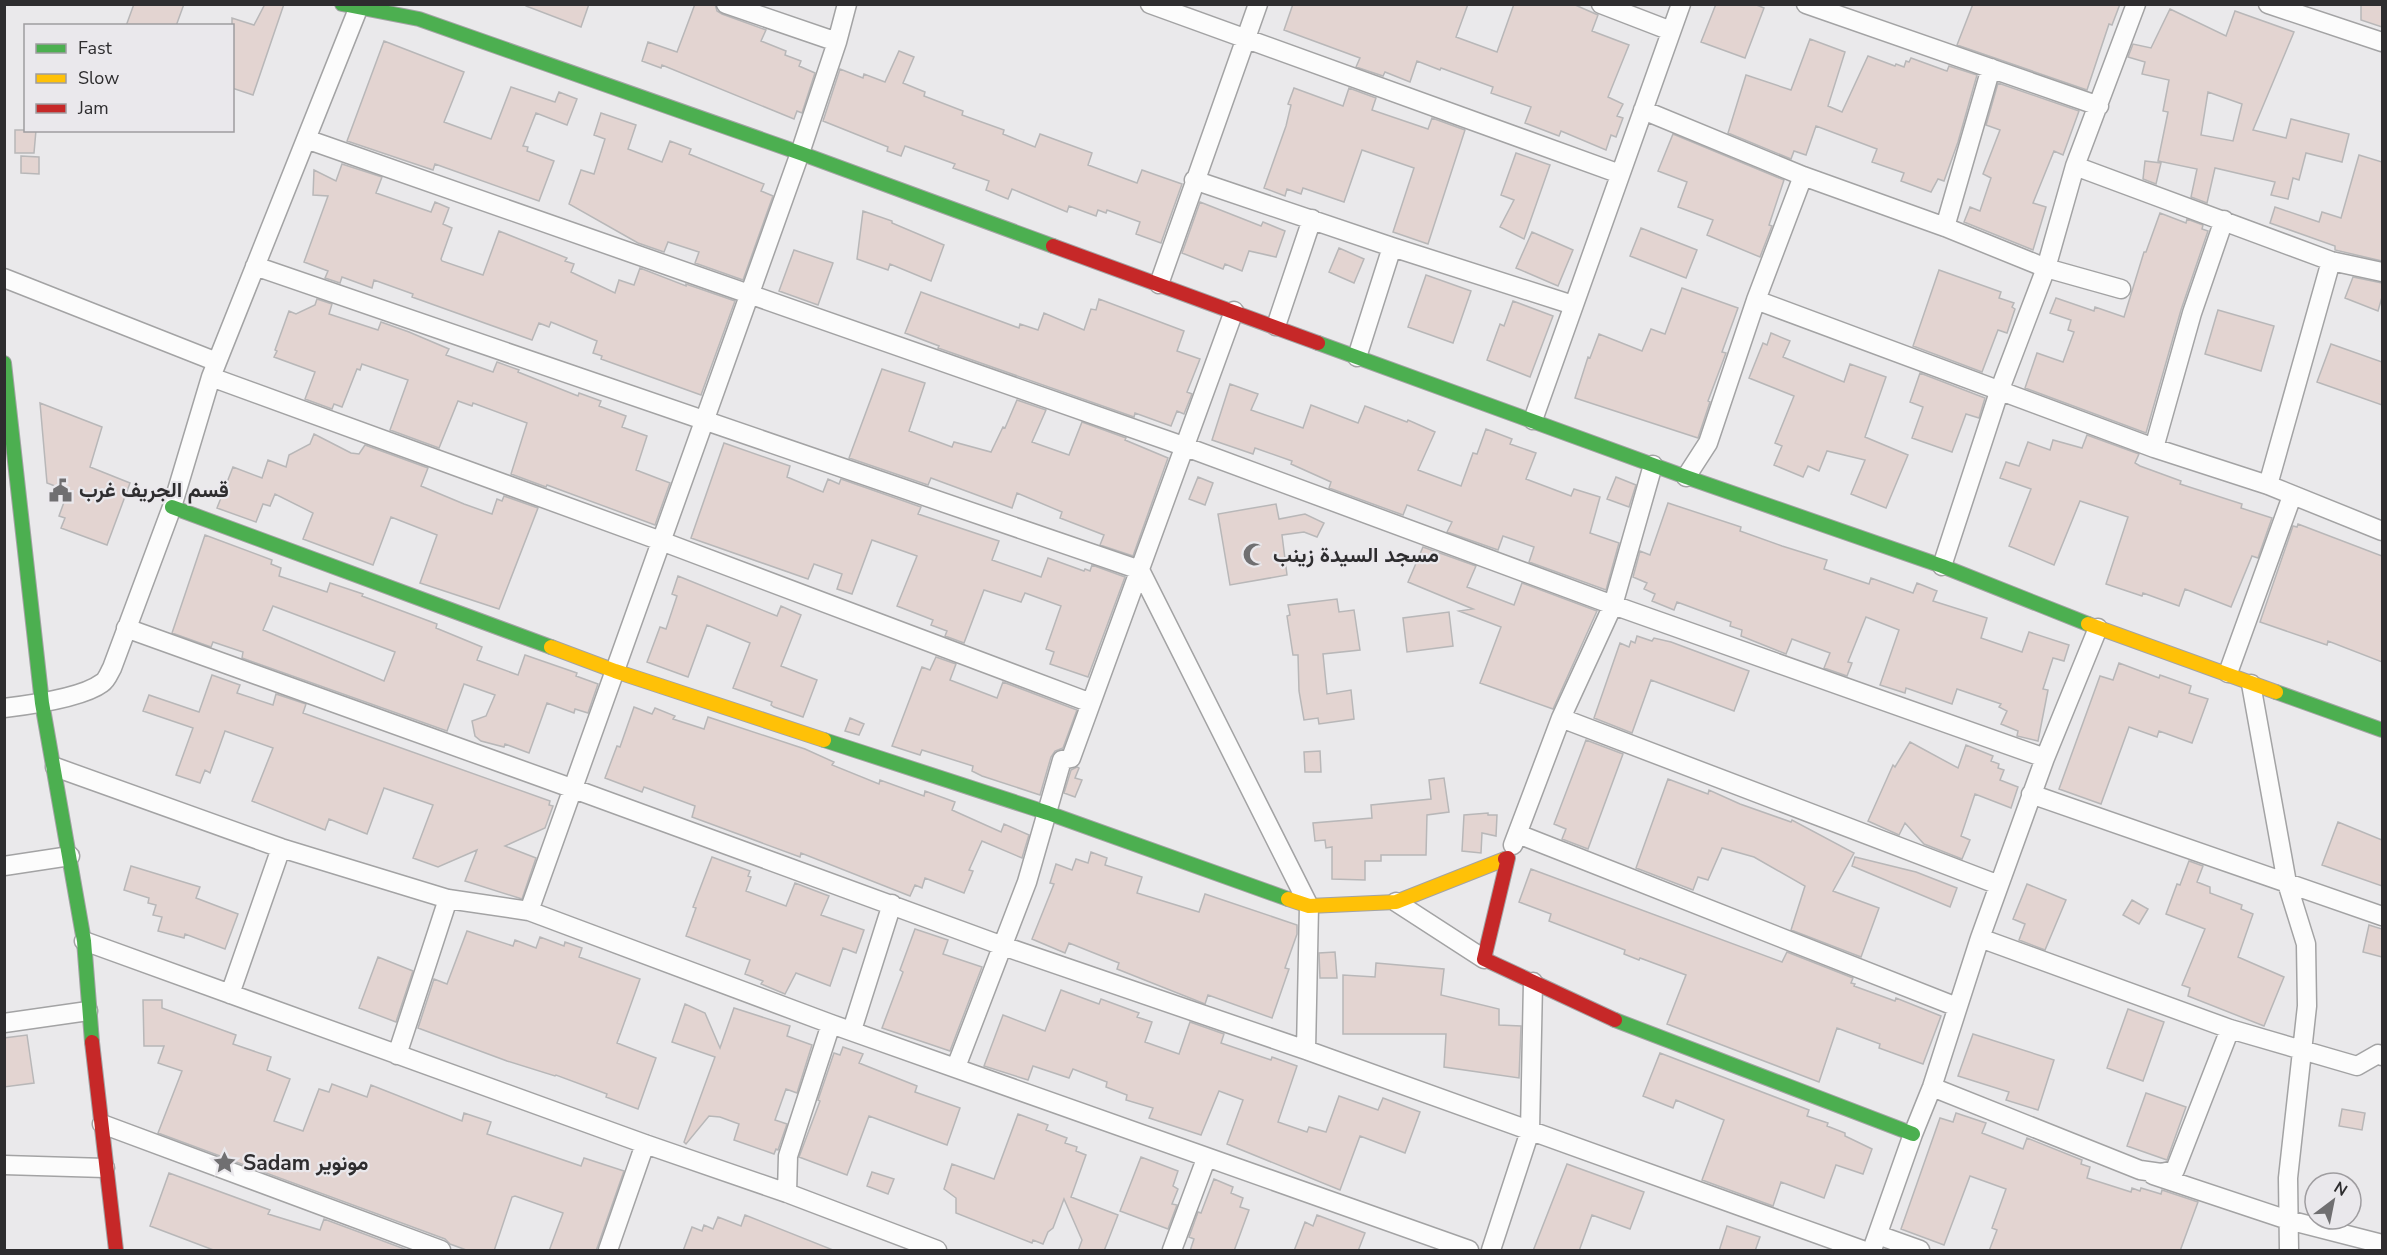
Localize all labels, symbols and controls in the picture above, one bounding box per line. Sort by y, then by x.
legend [24,24,234,132]
text: Fast [78,36,113,60]
text: Slow [78,66,119,90]
text: Jam [77,96,109,120]
place label: قسم الجريف غرب [79,476,229,504]
public building icon: قسم الجريف غرب [48,477,74,503]
place label: مسجد السيدة زينب [1273,541,1439,569]
mosque icon: مسجد السيدة زينب [1242,542,1268,568]
place label: Sadam مونوير [243,1149,368,1177]
place icon: Sadam مونوير [212,1150,238,1176]
north arrow [2303,1171,2363,1231]
text: N [2330,1177,2351,1202]

